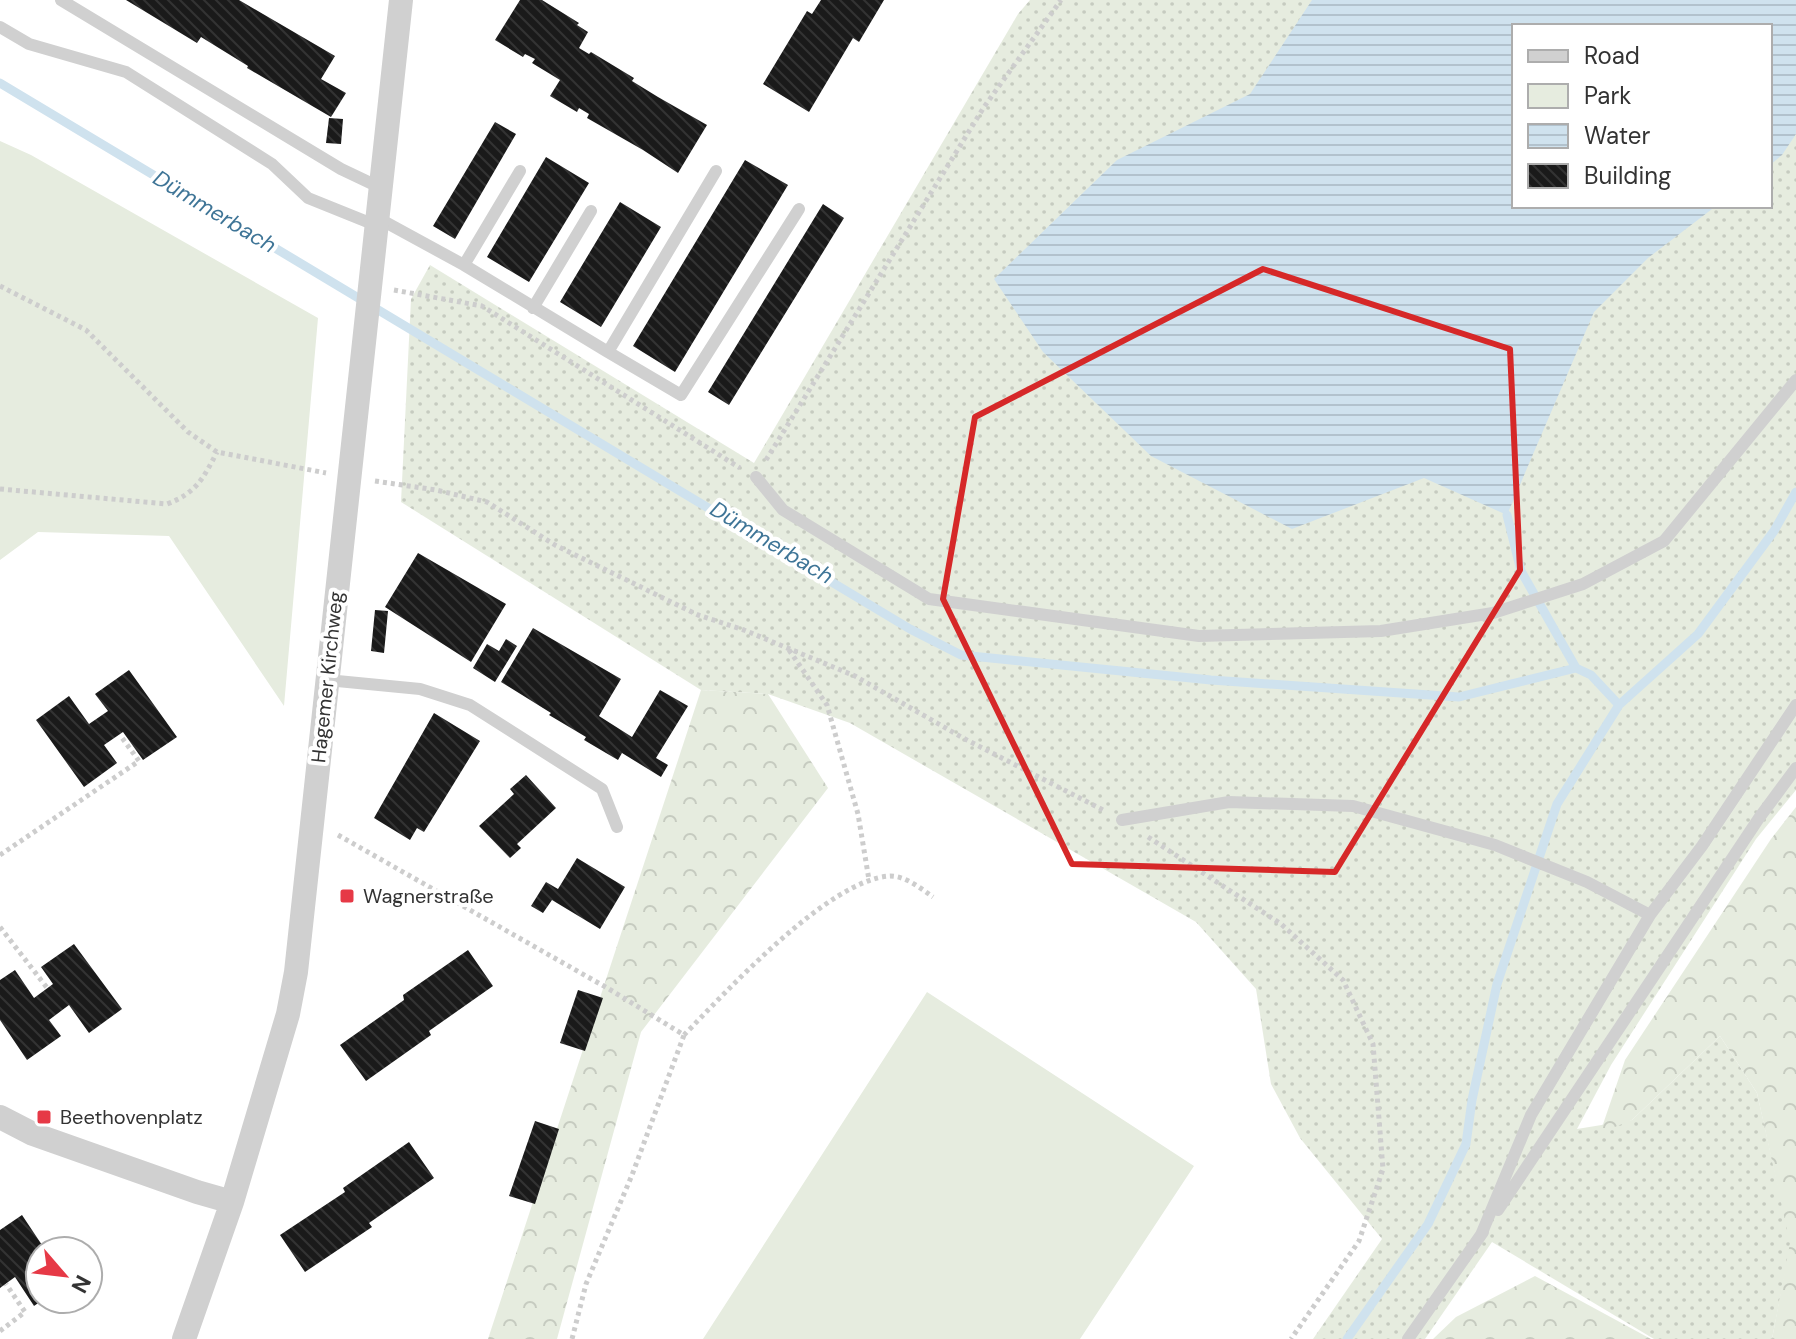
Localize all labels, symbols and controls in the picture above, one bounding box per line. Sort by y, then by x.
legend [1512,24,1772,208]
text: Road [1584,40,1640,71]
text: Park [1584,80,1631,111]
text: Water [1584,120,1650,151]
text: Building [1584,160,1671,191]
water label: Dümmerbach [148,163,282,260]
water label: Dümmerbach [705,494,839,591]
street label: Hagemer Kirchweg [305,590,349,764]
place label: Wagnerstraße [363,883,494,909]
marker: Wagnerstraße [338,887,356,905]
place label: Beethovenplatz [60,1104,203,1130]
marker: Beethovenplatz [35,1108,53,1126]
north arrow [24,1235,104,1315]
text: N [65,1270,98,1298]

